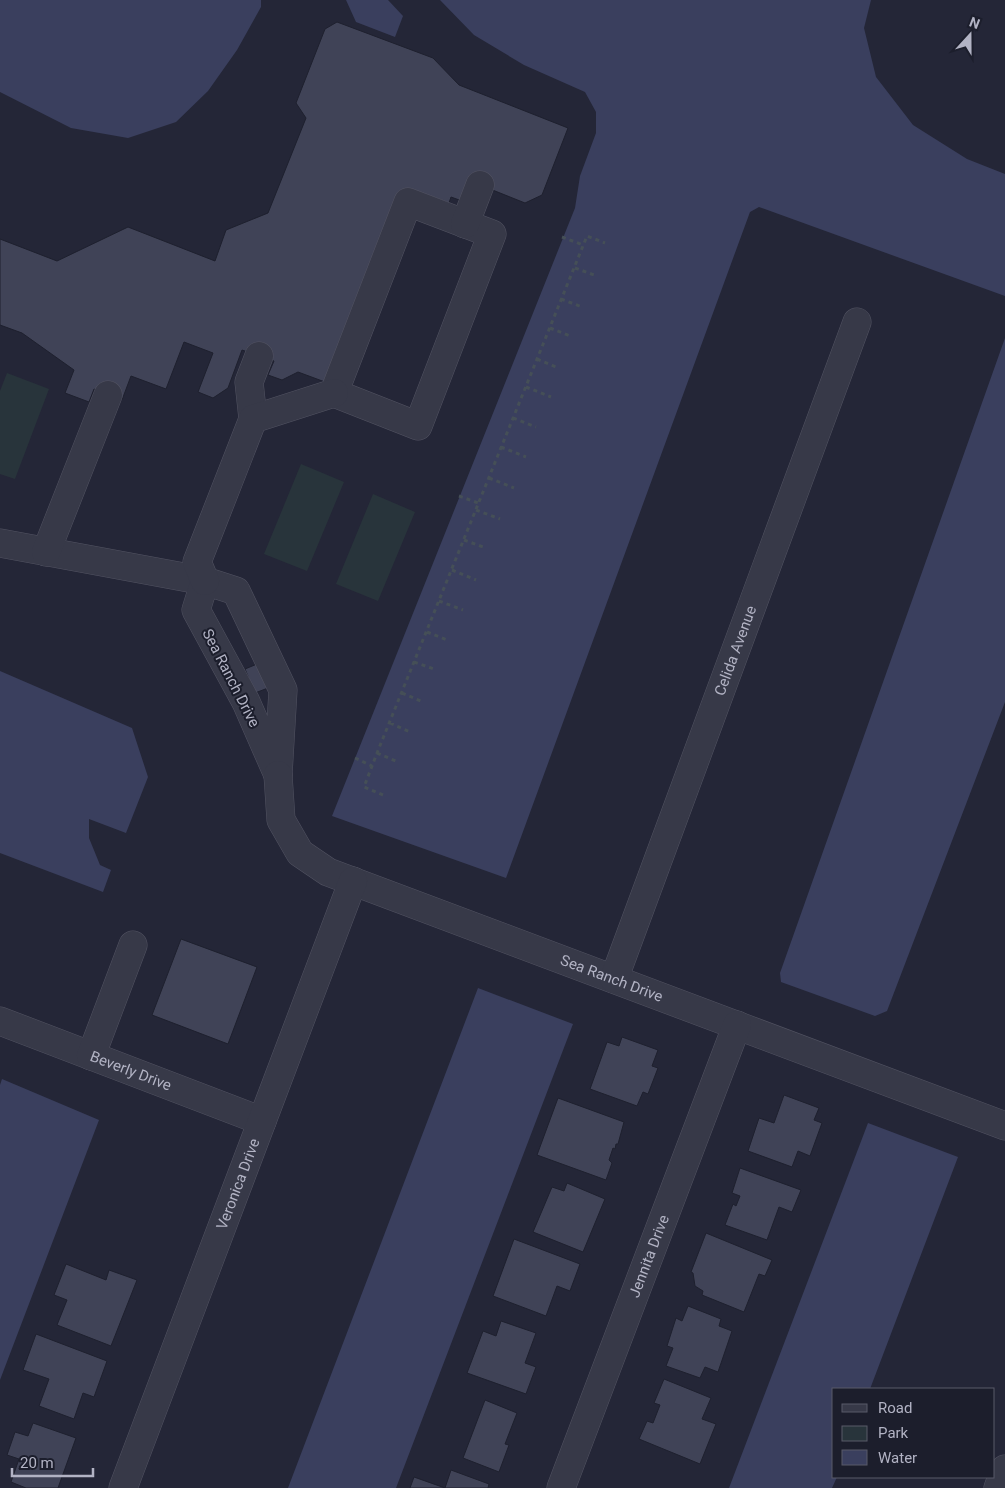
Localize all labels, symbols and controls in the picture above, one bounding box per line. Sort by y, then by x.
north arrow [945,10,995,60]
text: N [967,14,982,32]
street label: Celida Avenue [711,603,760,698]
street label: Sea Ranch Drive [198,626,264,730]
street label: Sea Ranch Drive [558,951,665,1006]
street label: Beverly Drive [88,1047,174,1095]
street label: Veronica Drive [213,1136,264,1232]
street label: Jennita Drive [625,1212,673,1300]
legend [832,1388,995,1478]
text: Road [878,1399,912,1417]
text: Park [878,1424,909,1442]
scale bar [12,1446,94,1478]
text: Water [878,1449,917,1467]
text: 20 m [20,1454,54,1472]

